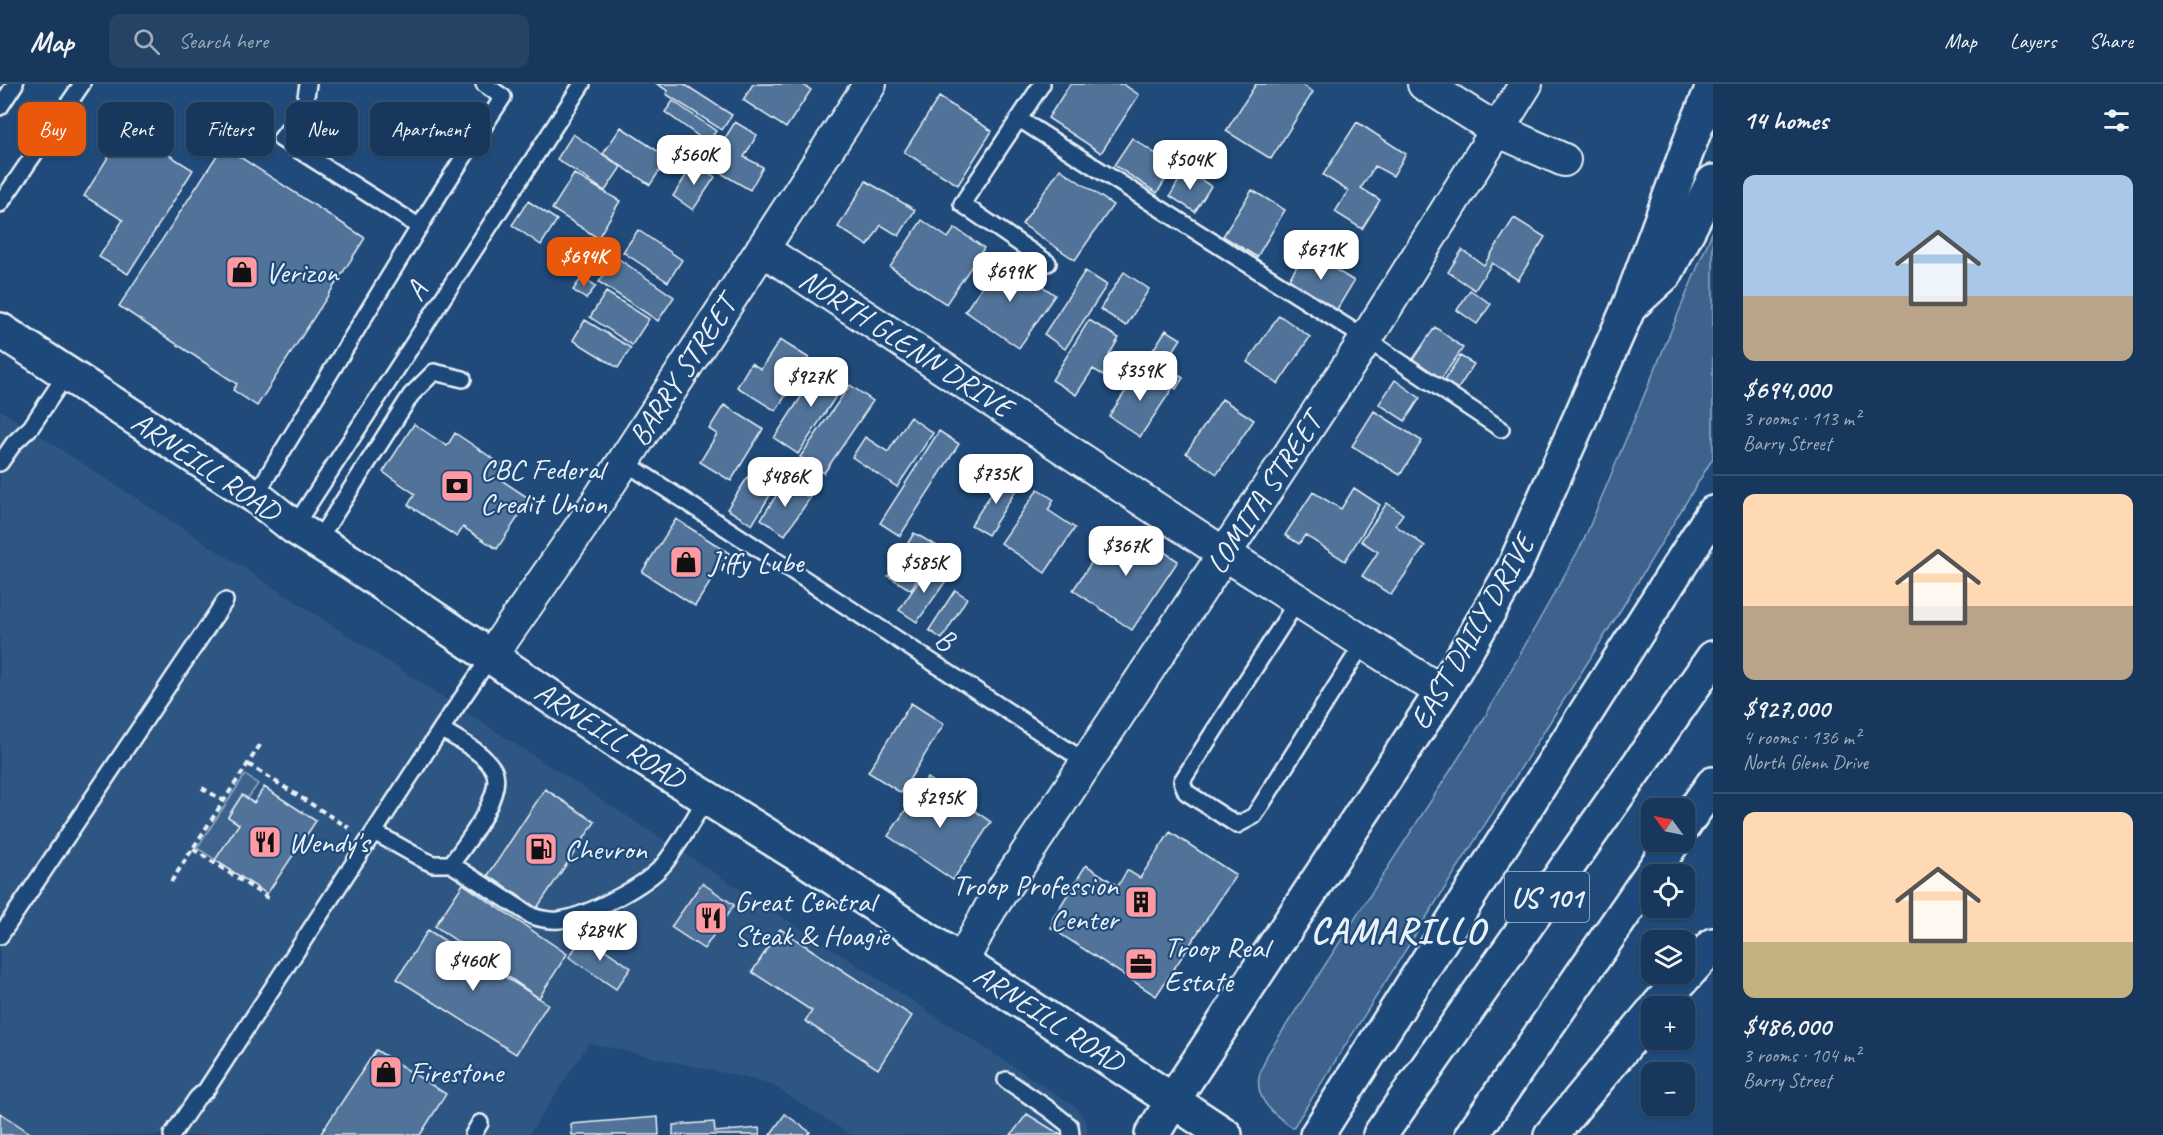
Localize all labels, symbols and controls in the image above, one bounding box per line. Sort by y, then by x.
search box [109,14,529,68]
text: Map [30,24,73,59]
icon: search [130,25,163,58]
text: Search here [178,27,268,55]
text: Map [1944,28,1977,54]
text: Layers [2010,28,2056,54]
text: Share [2089,28,2133,54]
chip: Buy [18,102,86,156]
chip: Rent [98,102,174,156]
chip: Filters [186,102,274,156]
chip: New [286,102,358,156]
chip: Apartment [370,102,490,156]
text: 14 homes [1743,104,1828,137]
icon: filters [2100,104,2133,137]
pin: $560K [652,135,736,186]
pin: $504K [1148,140,1232,191]
text: $560K [671,142,717,167]
text: $504K [1167,147,1213,172]
icon: home [1884,214,1992,322]
pin: $671K [1279,230,1363,281]
pin: $694K [542,237,626,288]
text: $671K [1298,237,1344,262]
text: $694K [561,244,607,269]
pin: $699K [968,252,1052,303]
place label: Verizon [265,253,340,291]
shop icon: Verizon [224,254,260,290]
text: $699K [987,259,1033,284]
street label: NORTH GLENN DRIVE [792,260,1023,428]
street label: A [396,273,437,308]
street label: BARRY STREET [620,283,748,453]
pin: $359K [1098,351,1182,402]
pin: $927K [769,357,853,408]
text: $359K [1117,358,1163,383]
text: $927K [788,364,834,389]
text: $694,000 [1743,373,1830,406]
street label: LOMITA STREET [1198,400,1334,581]
street label: ARNEILL ROAD [124,402,290,531]
text: 3 rooms · 113 m² [1743,406,1860,431]
text: Barry Street [1743,431,1831,456]
place label: CBC Federal Credit Union [480,450,609,522]
pin: $735K [954,454,1038,505]
pin: $486K [743,457,827,508]
text: $735K [973,461,1019,486]
text: $486K [762,464,808,489]
bank icon: CBC Federal Credit Union [439,468,475,504]
street label: EAST DAILY DRIVE [1401,525,1545,736]
pin: $367K [1084,526,1168,577]
text: $367K [1103,533,1149,558]
icon: home [1884,533,1992,641]
place label: Jiffy Lube [707,543,806,581]
pin: $585K [882,543,966,594]
shop icon: Jiffy Lube [668,544,704,580]
text: $585K [901,550,947,575]
street label: B [928,619,964,660]
street label: ARNEILL ROAD [528,672,694,799]
text: $927,000 [1743,692,1830,725]
text: 4 rooms · 136 m² [1743,725,1860,750]
text: North Glenn Drive [1743,750,1868,775]
pin: $295K [898,778,982,829]
text: $295K [917,785,963,810]
north arrow [1641,798,1695,852]
map controls [1641,798,1695,1116]
place label: Wendy's [288,823,372,861]
restaurant icon: Wendy's [247,824,283,860]
place label: Chevron [564,830,648,868]
fuel station icon: Chevron [523,831,559,867]
icon: home [1884,851,1992,959]
button: locate [1641,864,1695,918]
place label: Troop Profession Center [952,866,1120,938]
road number: US 101 [1505,872,1589,922]
place label: Great Central Steak & Hoagie [734,882,891,954]
building icon: Troop Profession Center [1123,884,1159,920]
restaurant icon: Great Central Steak & Hoagie [693,900,729,936]
district label: CAMARILLO [1311,908,1489,954]
pin: $284K [558,911,642,962]
text: $284K [577,918,623,943]
place label: Troop Real Estate [1164,928,1274,1000]
button: layers [1641,930,1695,984]
pin: $460K [431,941,515,992]
office icon: Troop Real Estate [1123,946,1159,982]
text: $460K [450,948,496,973]
street label: ARNEILL ROAD [967,955,1133,1082]
button: + [1641,996,1695,1050]
text: $486,000 [1743,1010,1831,1043]
text: 3 rooms · 104 m² [1743,1043,1860,1068]
place label: Firestone [409,1053,505,1091]
shop icon: Firestone [368,1054,404,1090]
button: − [1641,1062,1695,1116]
text: Barry Street [1743,1068,1831,1093]

